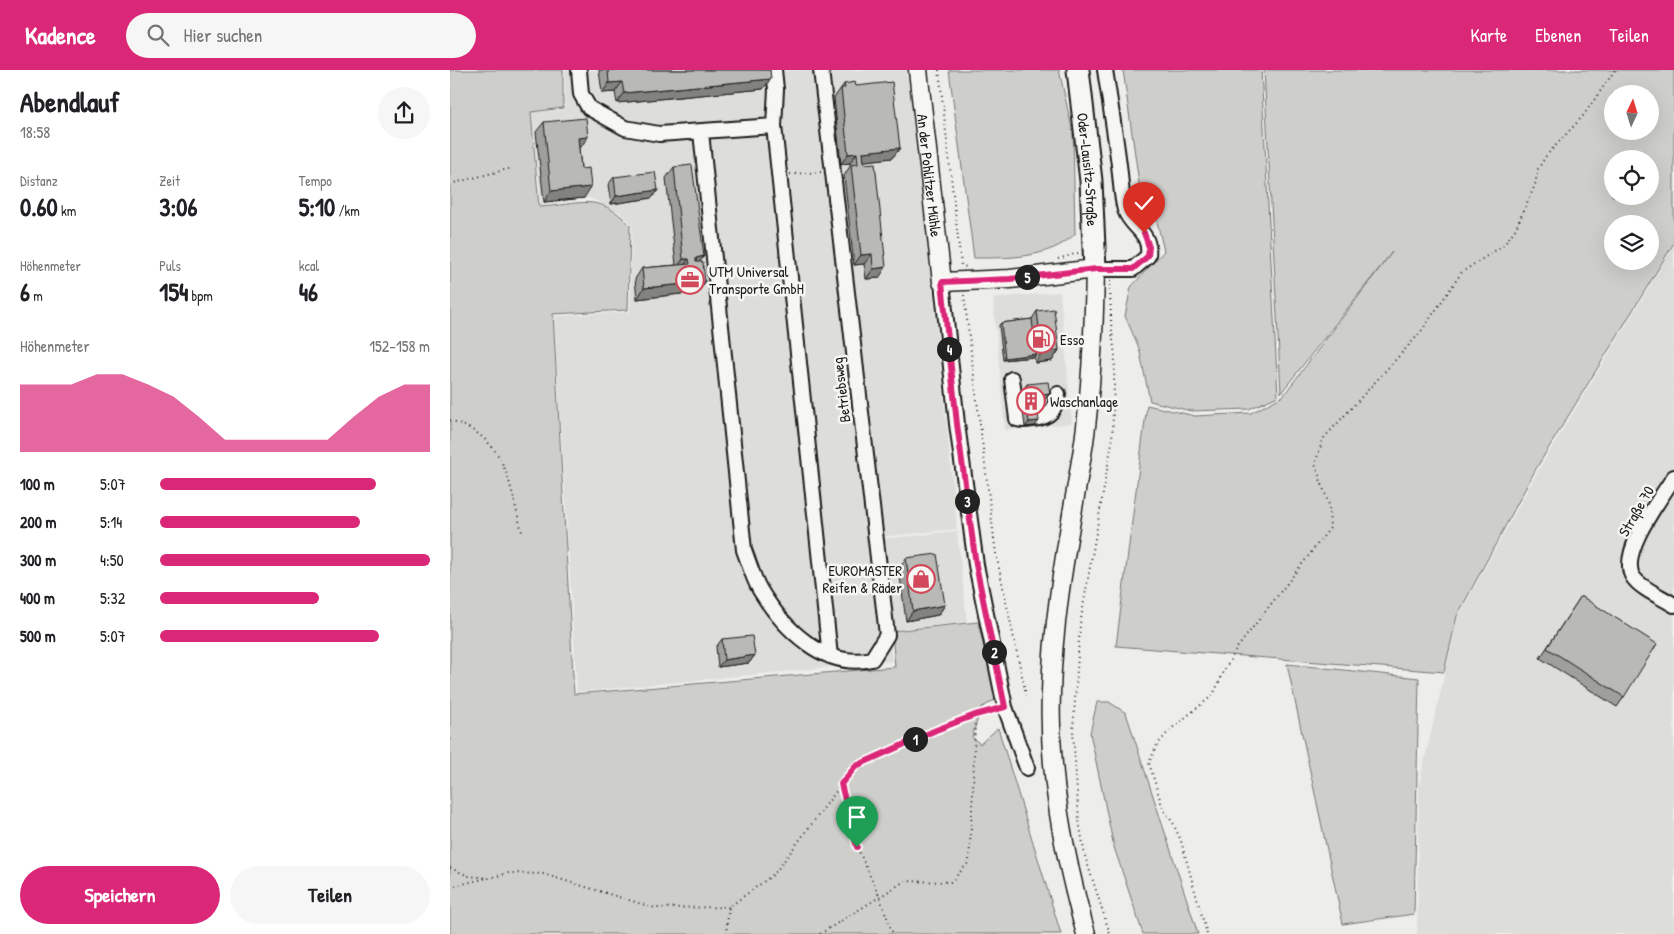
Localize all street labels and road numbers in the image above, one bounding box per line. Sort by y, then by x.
street label: Oder-Lausitz-Straße [1073,111,1104,227]
street label: An der Pohlitzer Mühle [913,113,947,238]
street label: Betriebsweg [827,356,855,424]
street label: Straße 70 [1613,482,1659,540]

